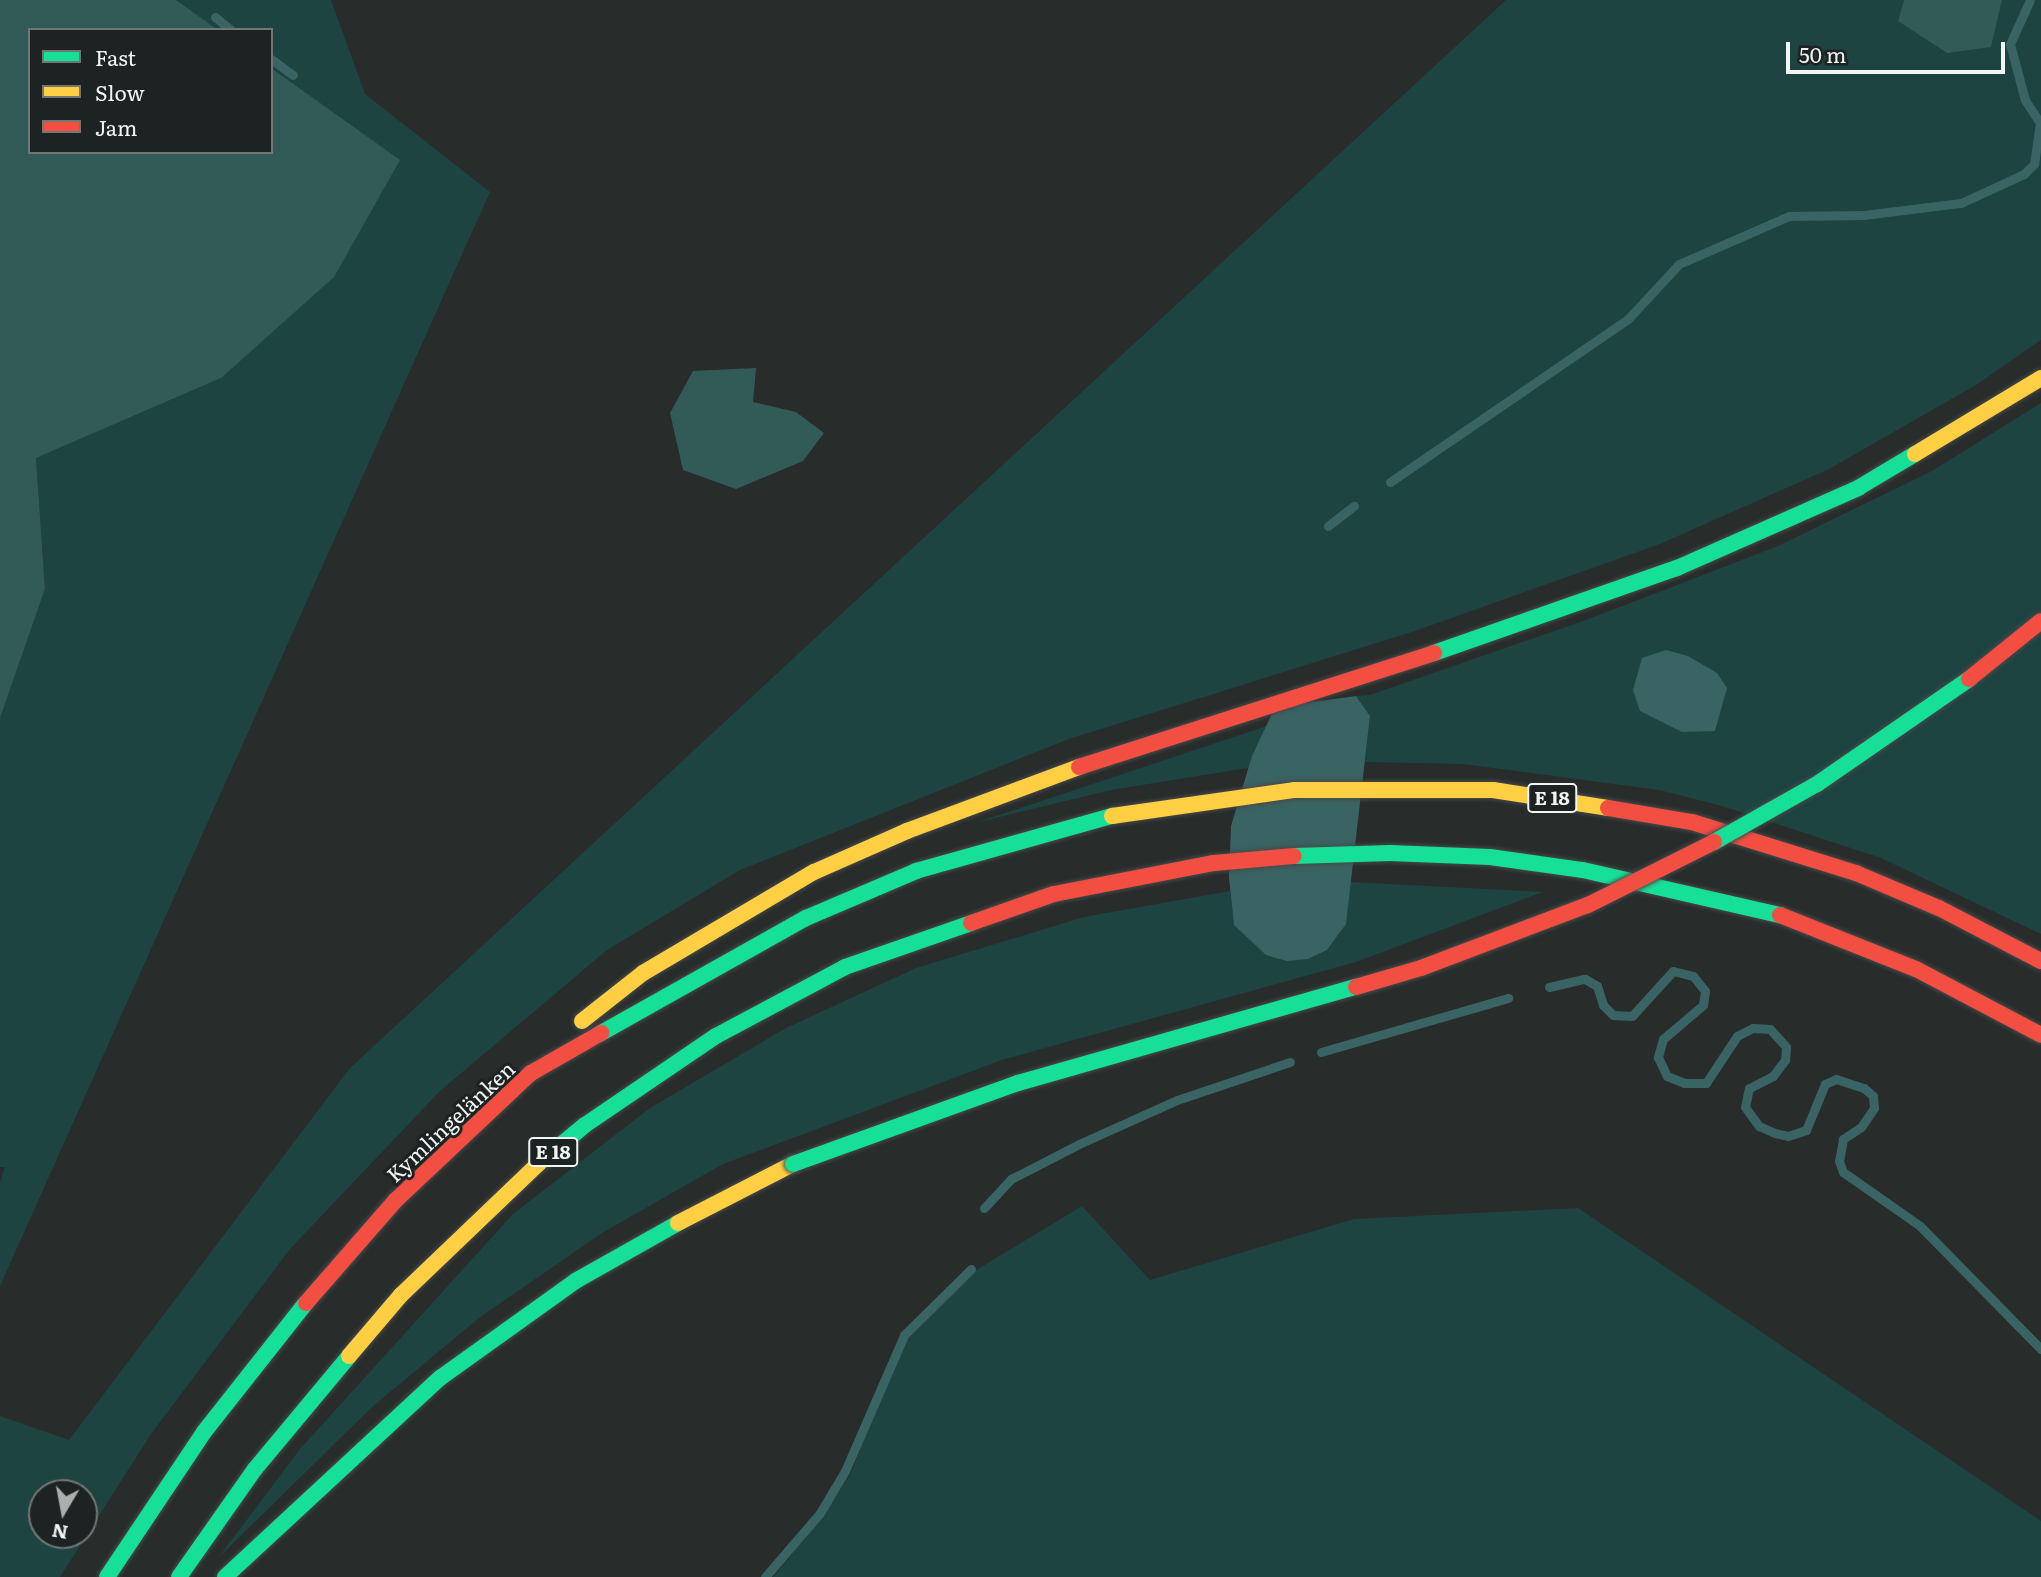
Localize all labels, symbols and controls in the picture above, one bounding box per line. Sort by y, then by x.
legend [28,28,273,154]
scale bar [1789,28,2008,72]
text: 50 m [1799,38,1846,69]
text: Fast [95,41,136,72]
text: Slow [95,76,145,107]
text: Jam [95,111,137,142]
road number: E 18 [1526,782,1578,814]
street label: Kymlingelänken [381,1055,519,1187]
road number: E 18 [527,1136,579,1168]
north arrow [28,1479,98,1549]
text: N [49,1518,70,1548]

